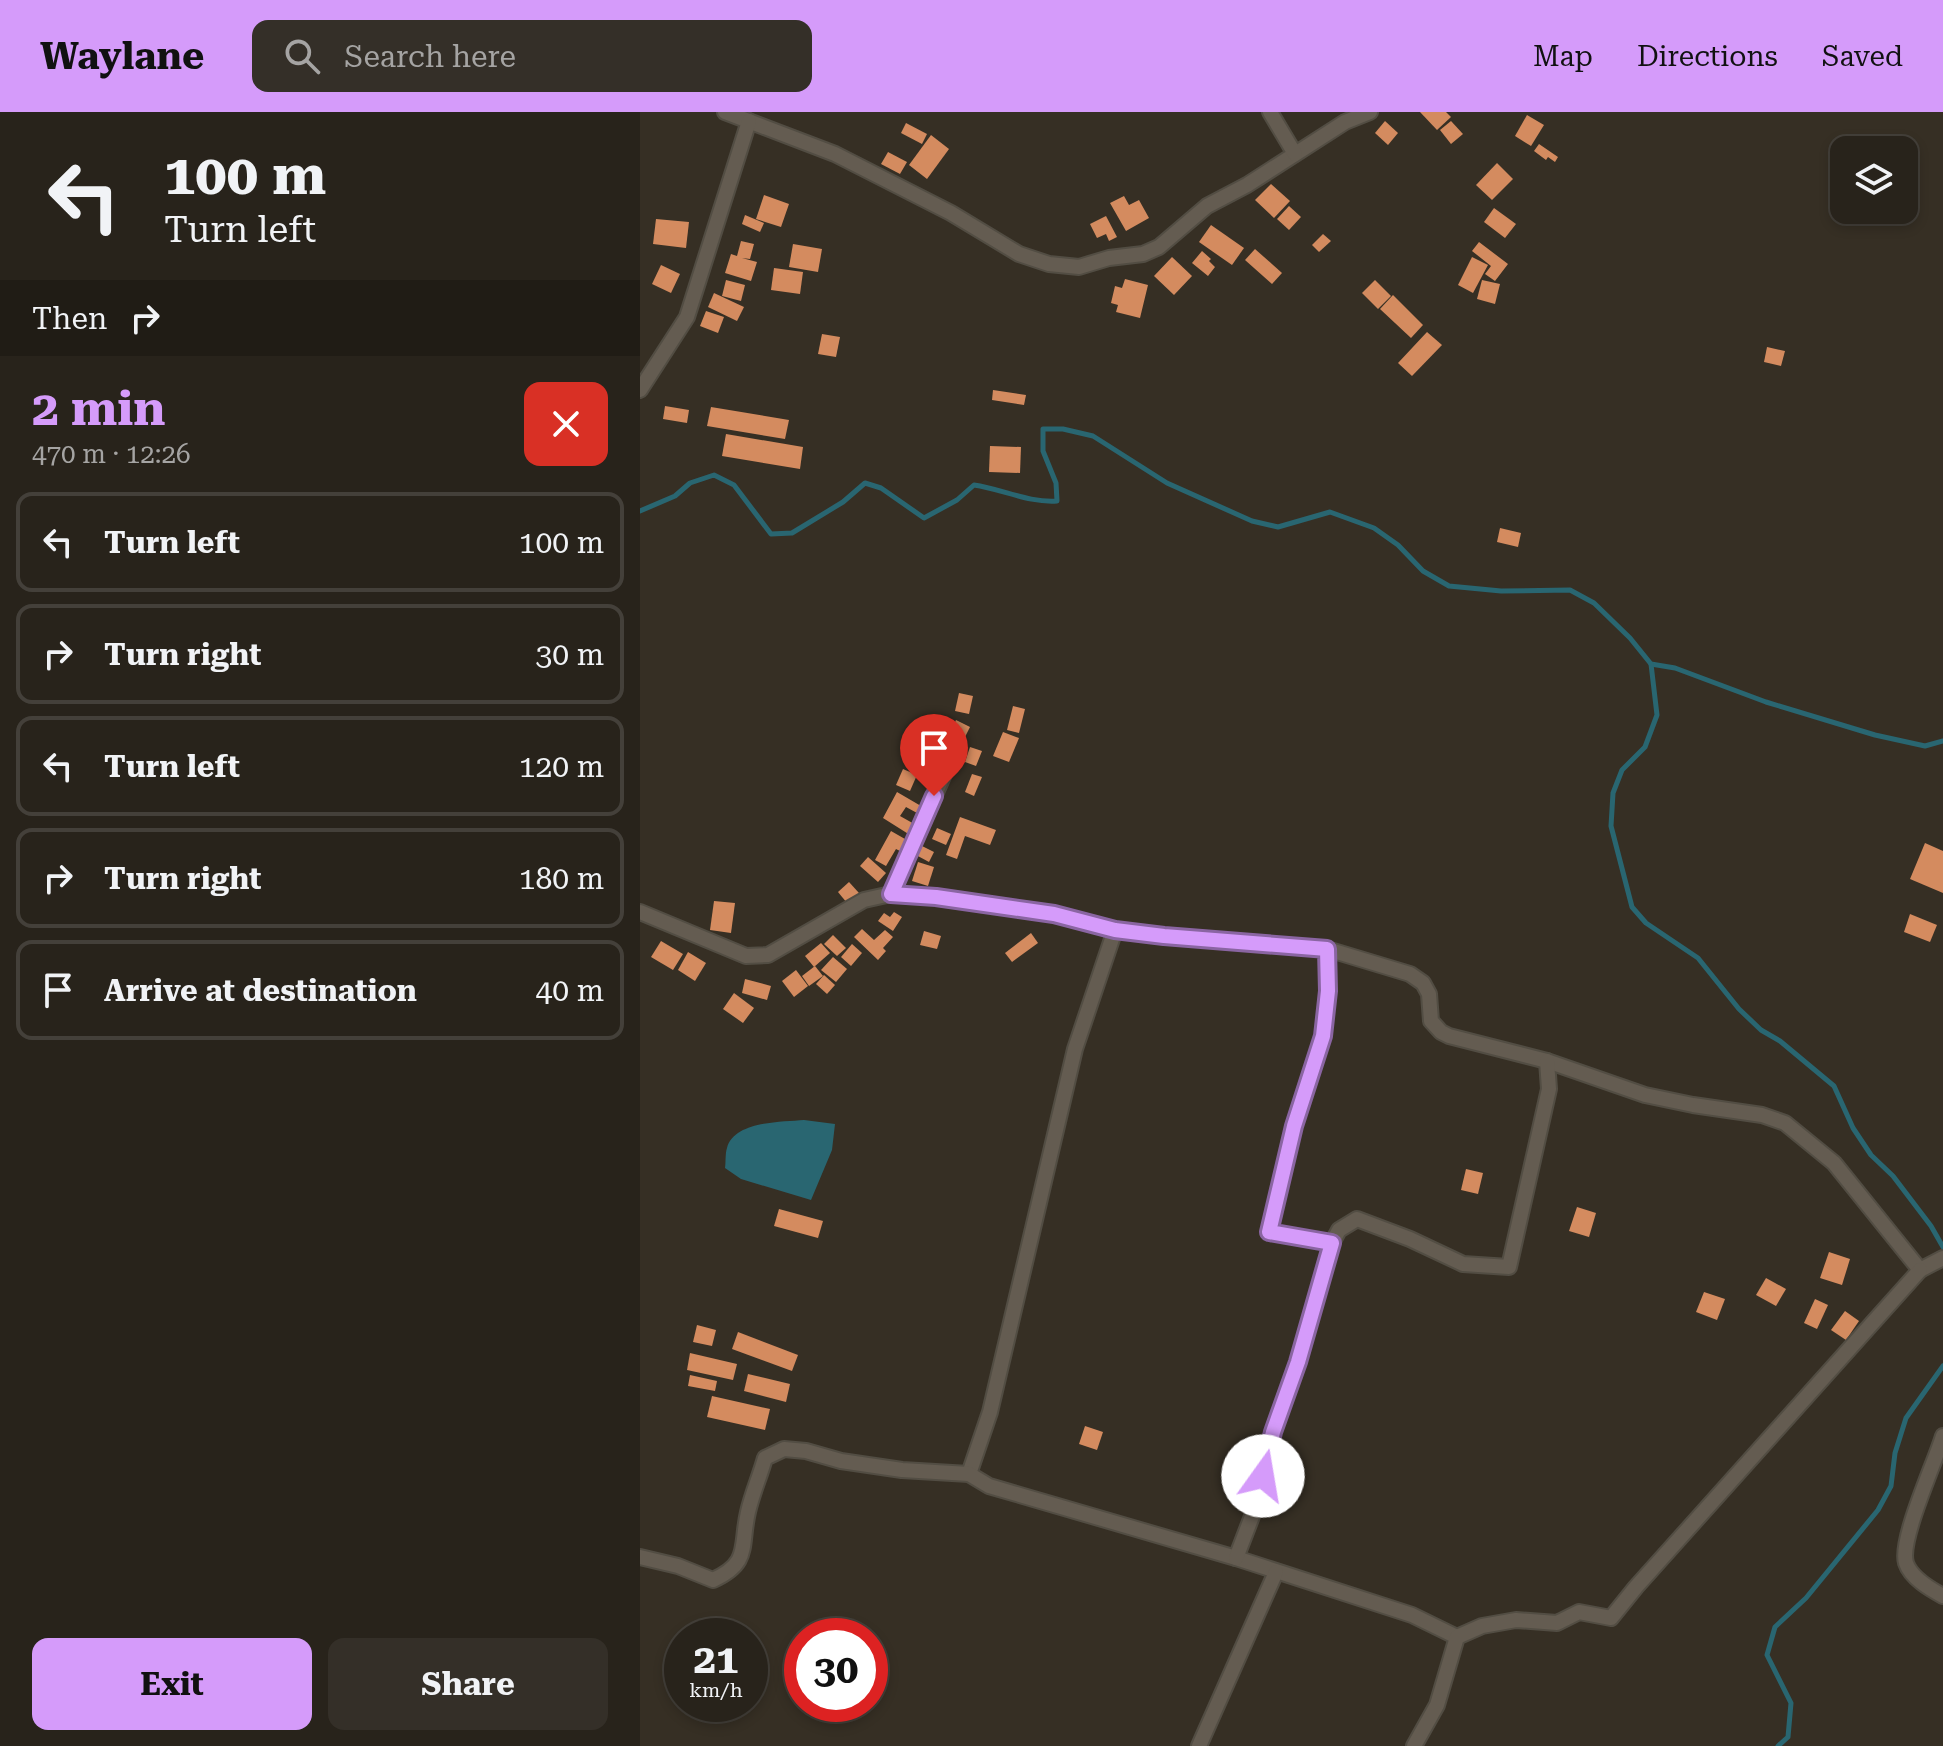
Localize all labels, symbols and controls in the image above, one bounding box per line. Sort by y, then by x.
search box [252,20,812,92]
text: Waylane [40,34,204,78]
icon: search [280,34,324,78]
text: Search here [344,39,516,74]
text: Map [1533,40,1593,73]
text: Directions [1637,40,1778,73]
text: Saved [1822,40,1903,73]
map controls [1830,136,1918,224]
button: layers [1830,136,1918,224]
text: 100 m [164,142,326,208]
icon: left [32,144,136,248]
text: Turn left [164,209,316,251]
icon: right [123,296,167,340]
text: Then [32,301,107,336]
text: 2 min [32,381,165,437]
button: close [524,382,608,466]
text: 470 m · 12:26 [32,439,191,469]
icon: left [36,520,80,564]
text: Turn left [104,525,240,560]
text: 100 m [519,525,604,560]
icon: right [36,632,80,676]
text: Turn right [104,637,261,672]
text: 30 m [535,637,604,672]
pin [900,714,968,796]
icon: arrive [912,726,956,770]
icon: left [36,744,80,788]
text: Turn left [104,749,240,784]
text: 120 m [519,749,604,784]
icon: right [36,856,80,900]
text: Turn right [104,861,261,896]
text: 180 m [519,861,604,896]
icon: arrive [36,968,80,1012]
text: Arrive at destination [104,973,417,1008]
text: 40 m [535,973,604,1008]
position arrow [1221,1434,1305,1518]
speed limit sign: 30 [784,1618,888,1722]
text: 21 [694,1636,738,1683]
button: Exit [32,1638,312,1730]
button: Share [328,1638,608,1730]
text: km/h [689,1678,743,1702]

